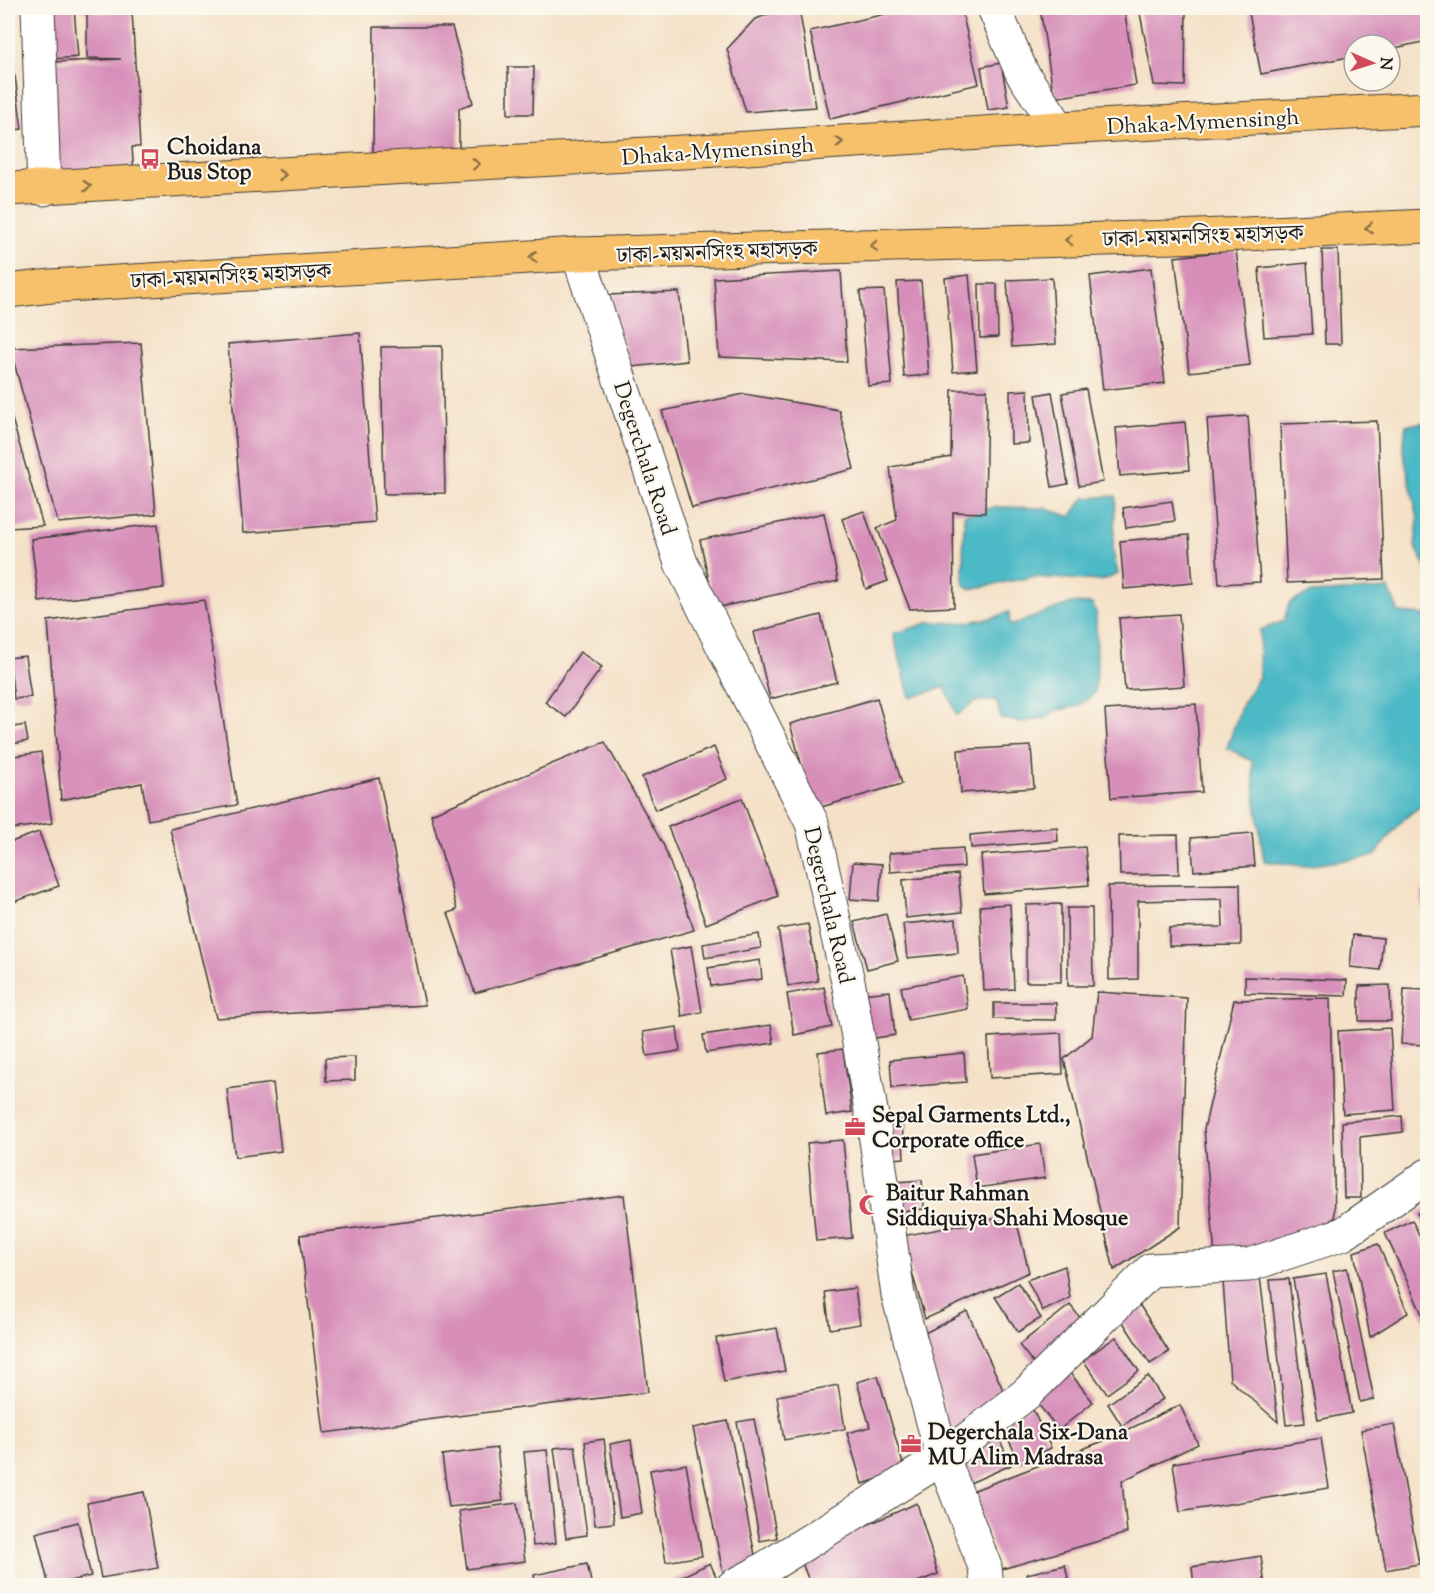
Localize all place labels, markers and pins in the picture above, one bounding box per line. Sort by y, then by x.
place label: Choidana Bus Stop [167,133,262,190]
bus stop icon: Choidana Bus Stop [138,147,162,171]
place label: Sepal Garments Ltd., Corporate office [872,1101,1070,1158]
office icon: Sepal Garments Ltd., Corporate office [843,1115,867,1139]
place label: Baitur Rahman Siddiquiya Shahi Mosque [886,1179,1128,1236]
mosque icon: Baitur Rahman Siddiquiya Shahi Mosque [857,1193,881,1217]
place label: Degerchala Six-Dana MU Alim Madrasa [928,1418,1129,1475]
office icon: Degerchala Six-Dana MU Alim Madrasa [899,1432,923,1456]

